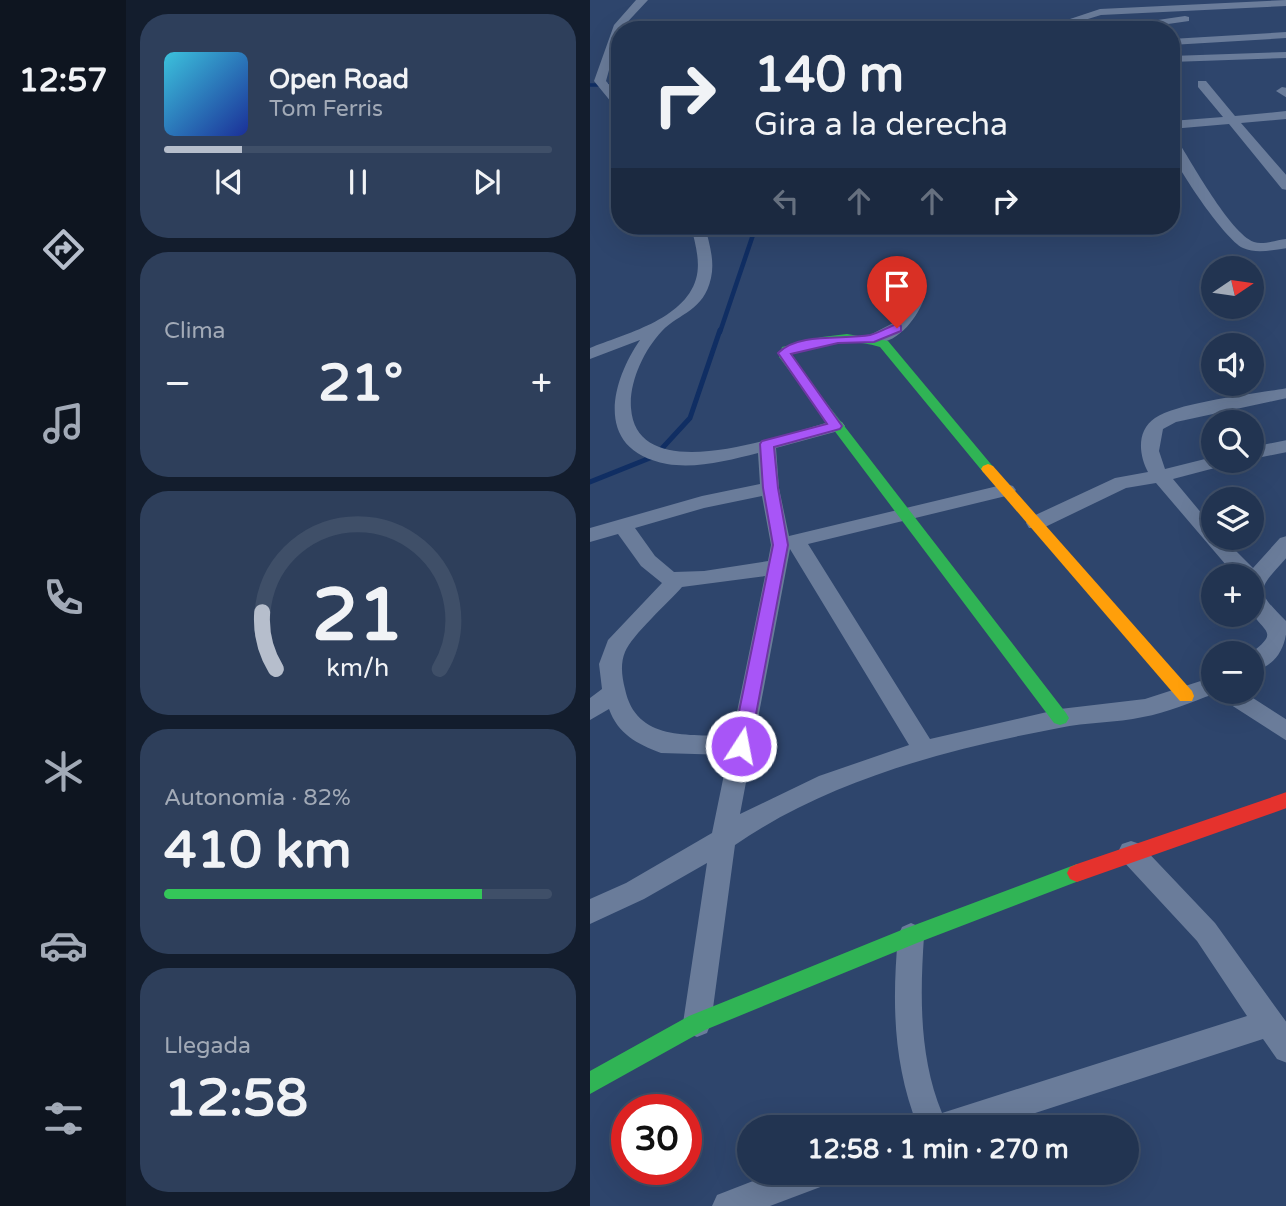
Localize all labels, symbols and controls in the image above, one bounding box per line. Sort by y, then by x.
text: 140 m [754,46,904,105]
icon: right [639,49,730,140]
text: 12:57 [19,62,107,100]
text: Open Road [269,64,409,95]
text: Tom Ferris [269,95,383,123]
text: Gira a la derecha [754,106,1008,144]
icon: previous [210,163,248,201]
icon: pause [339,163,377,201]
icon: next [468,163,506,201]
icon: left [767,182,805,220]
icon: ahead [840,182,878,220]
icon: ahead [913,182,951,220]
icon: right [986,182,1024,220]
icon: directions [39,225,88,274]
pin [867,256,927,328]
north arrow [1201,256,1264,318]
map controls [1201,256,1264,704]
icon: arrive [878,267,916,305]
text: Clima [164,317,225,345]
button: sound [1201,333,1264,396]
text: 21° [318,352,403,415]
text: − [164,361,191,407]
text: + [531,361,552,407]
icon: music [39,399,88,448]
button: search [1201,410,1264,473]
button: layers [1201,487,1264,550]
button: + [1201,564,1264,627]
text: 21 [312,572,404,660]
icon: phone [39,573,88,622]
button: − [1201,641,1264,704]
text: km/h [327,653,389,683]
position arrow [704,709,778,783]
icon: climate [39,747,88,796]
text: Autonomía · 82% [164,784,351,812]
text: 410 km [164,819,352,882]
icon: car [39,921,88,970]
text: Llegada [164,1032,251,1060]
text: 12:58 [164,1067,308,1130]
icon: filters [39,1094,88,1143]
speed limit sign: 30 [611,1094,702,1185]
text: 12:58 · 1 min · 270 m [807,1134,1069,1165]

